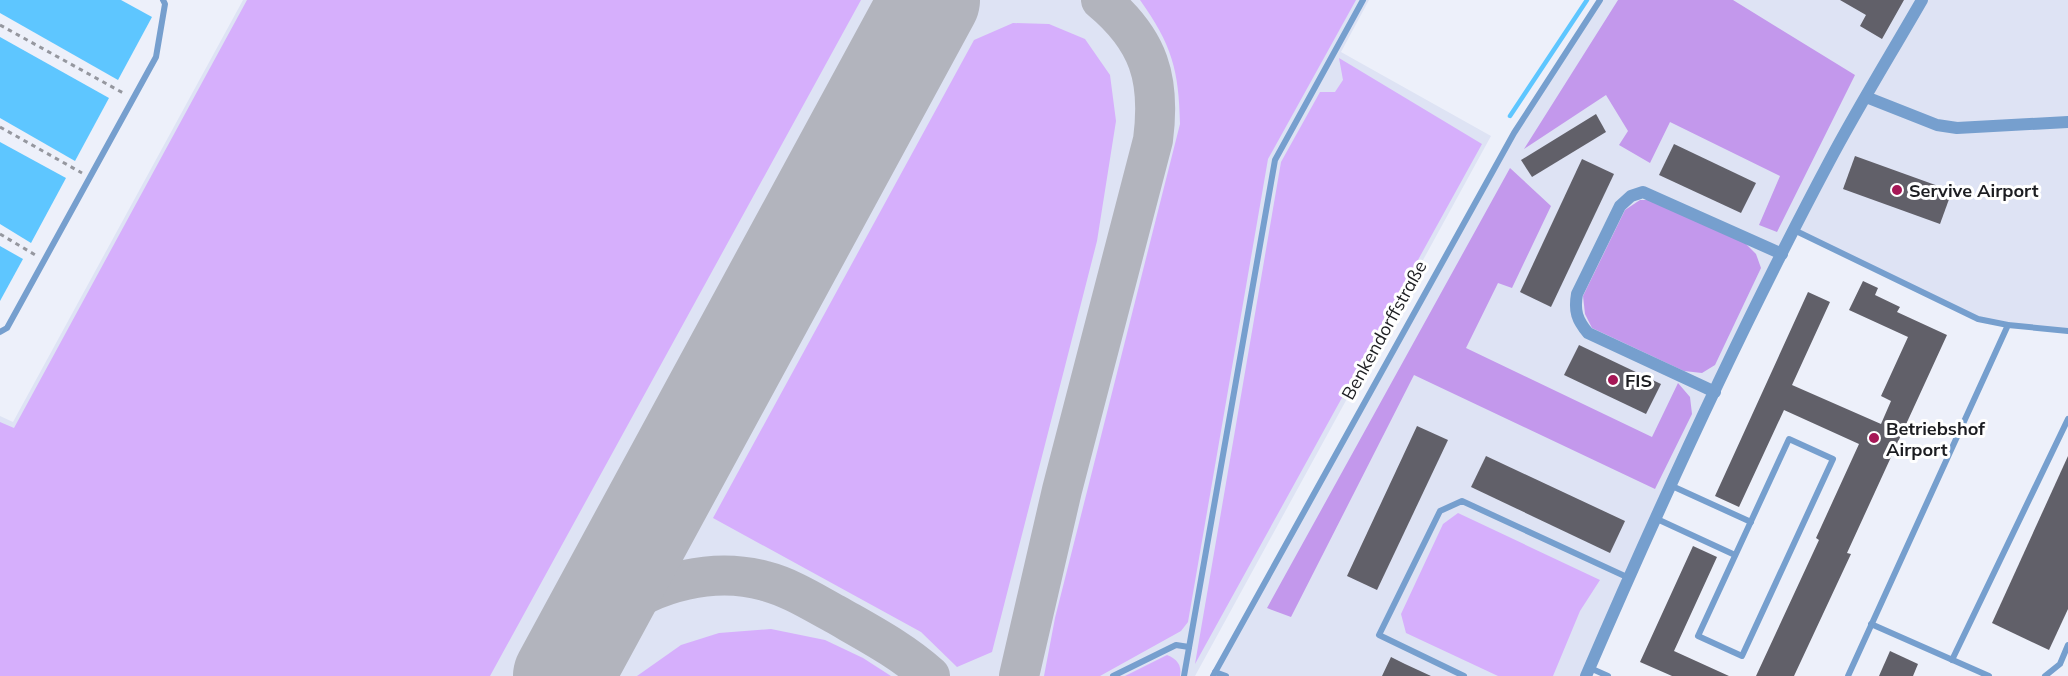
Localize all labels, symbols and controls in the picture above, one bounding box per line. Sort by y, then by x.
place label: Servive Airport [1909,179,2039,202]
marker: Servive Airport [1890,183,1904,197]
street label: Benkendorffstraße [1336,256,1432,404]
place label: FIS [1625,369,1652,392]
marker: FIS [1606,373,1620,387]
place label: Betriebshof Airport [1886,417,1985,461]
marker: Betriebshof Airport [1867,431,1881,445]

